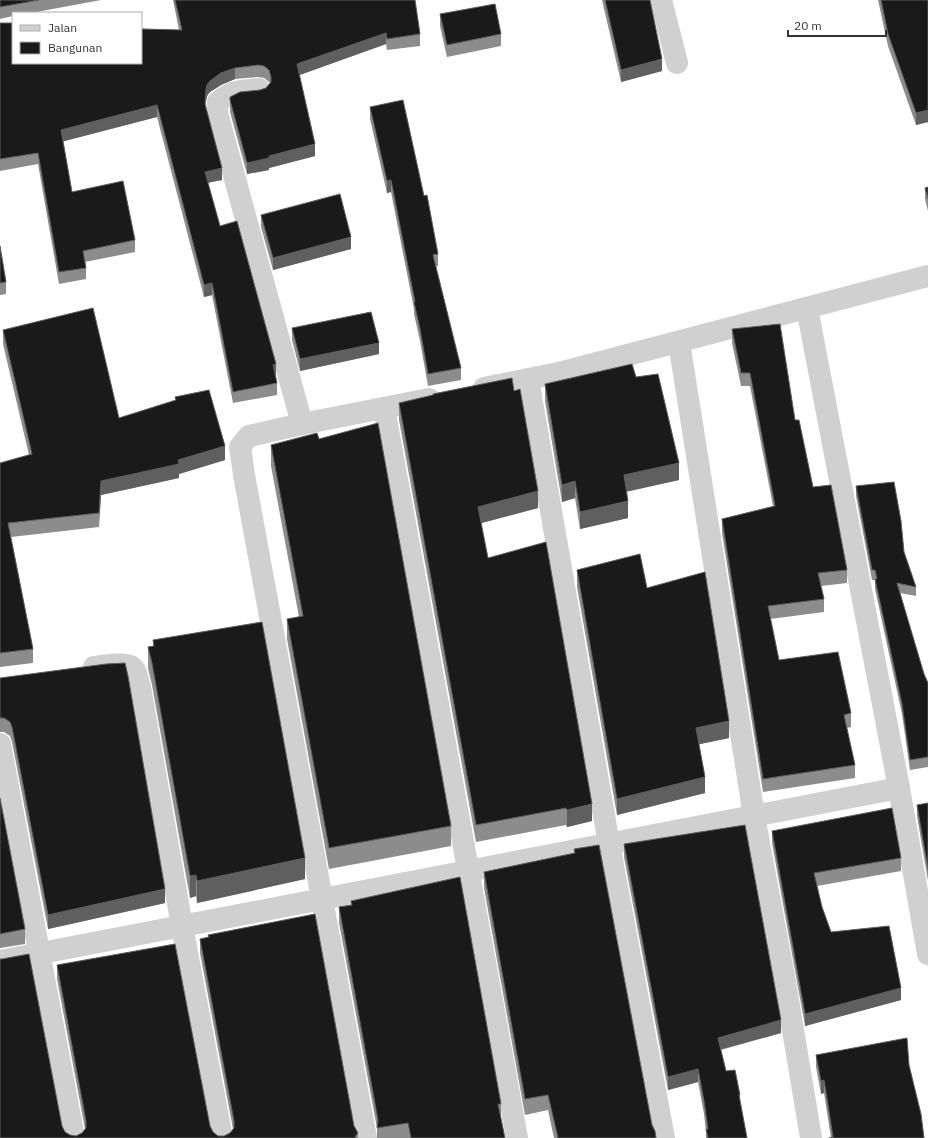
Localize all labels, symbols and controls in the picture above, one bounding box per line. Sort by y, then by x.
legend [12,12,142,64]
scale bar [788,12,886,38]
text: 20 m [794,18,822,33]
text: Jalan [48,20,77,35]
text: Bangunan [48,40,102,55]

